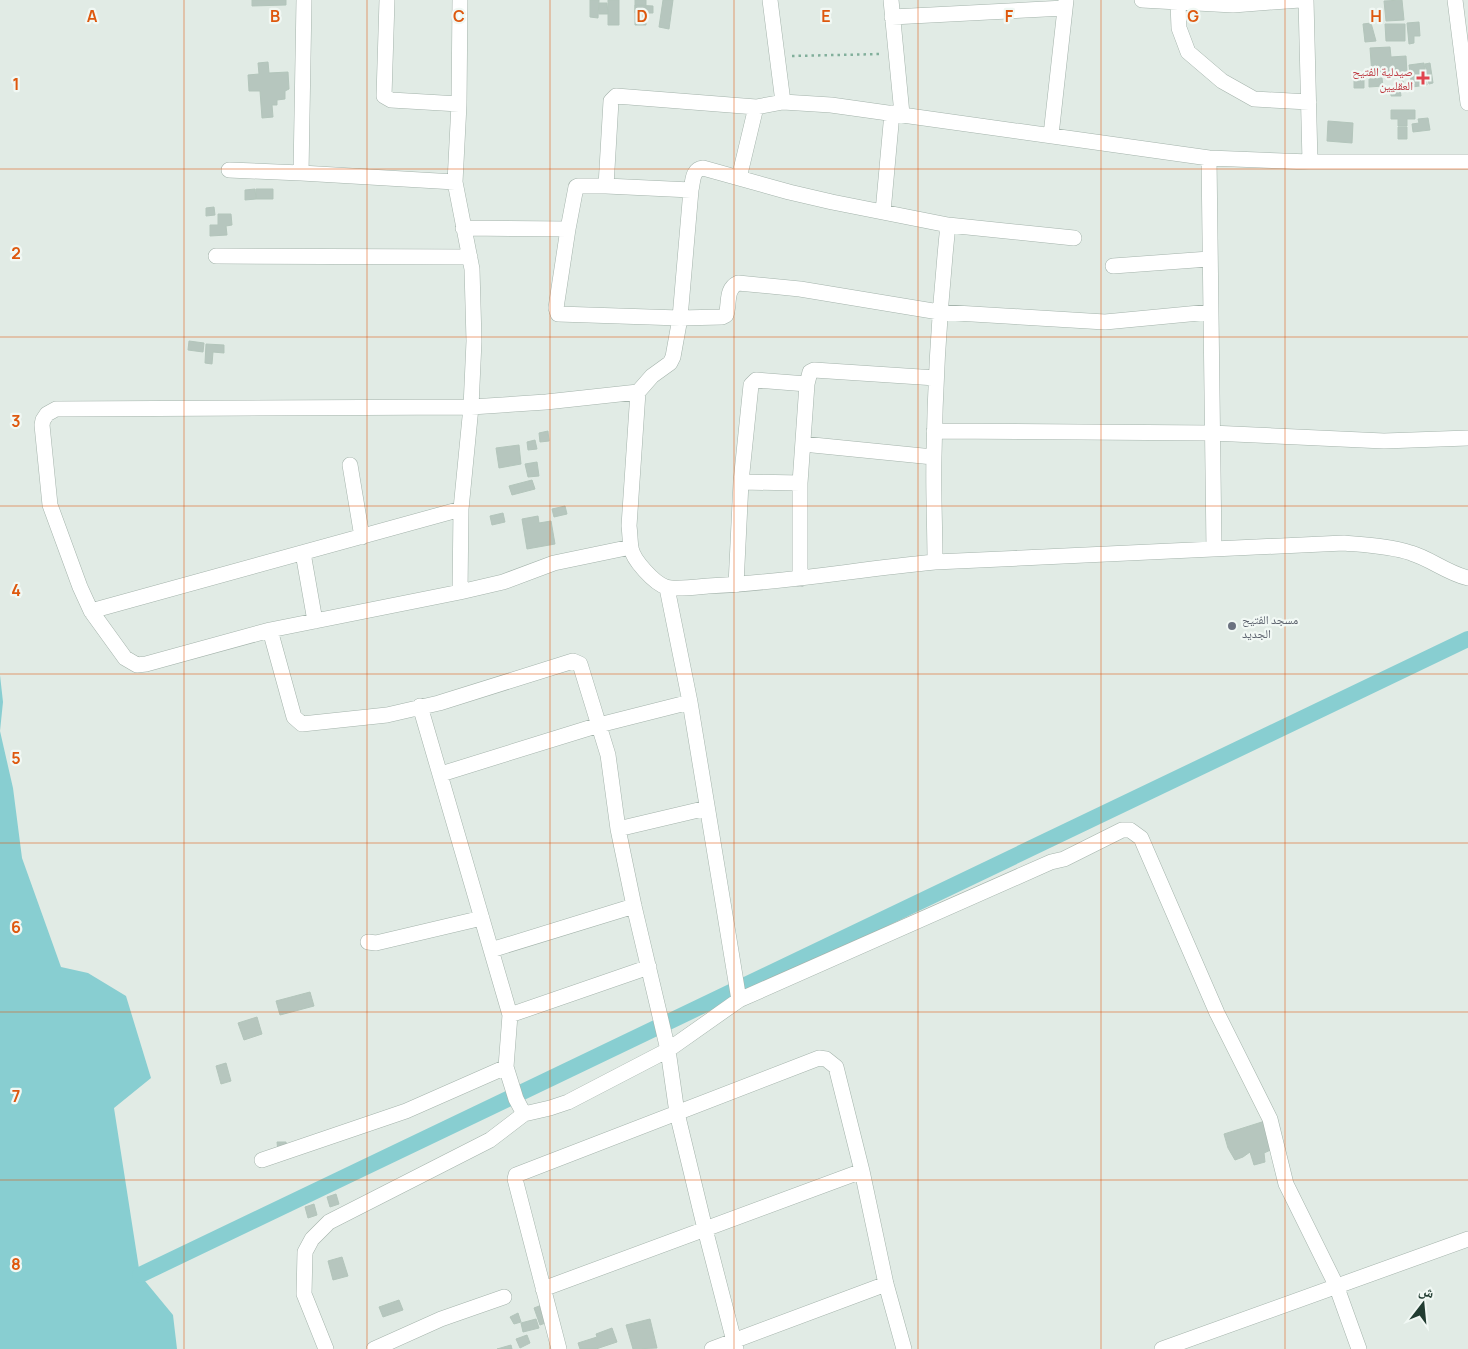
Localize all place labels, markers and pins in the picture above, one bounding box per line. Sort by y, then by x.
place label: صيدلية الفتيح العقليين [1352,63,1413,94]
marker: صيدلية الفتيح العقليين [1417,72,1429,84]
place label: مسجد الفتيح الجديد [1242,611,1298,642]
marker: مسجد الفتيح الجديد [1226,620,1238,632]

